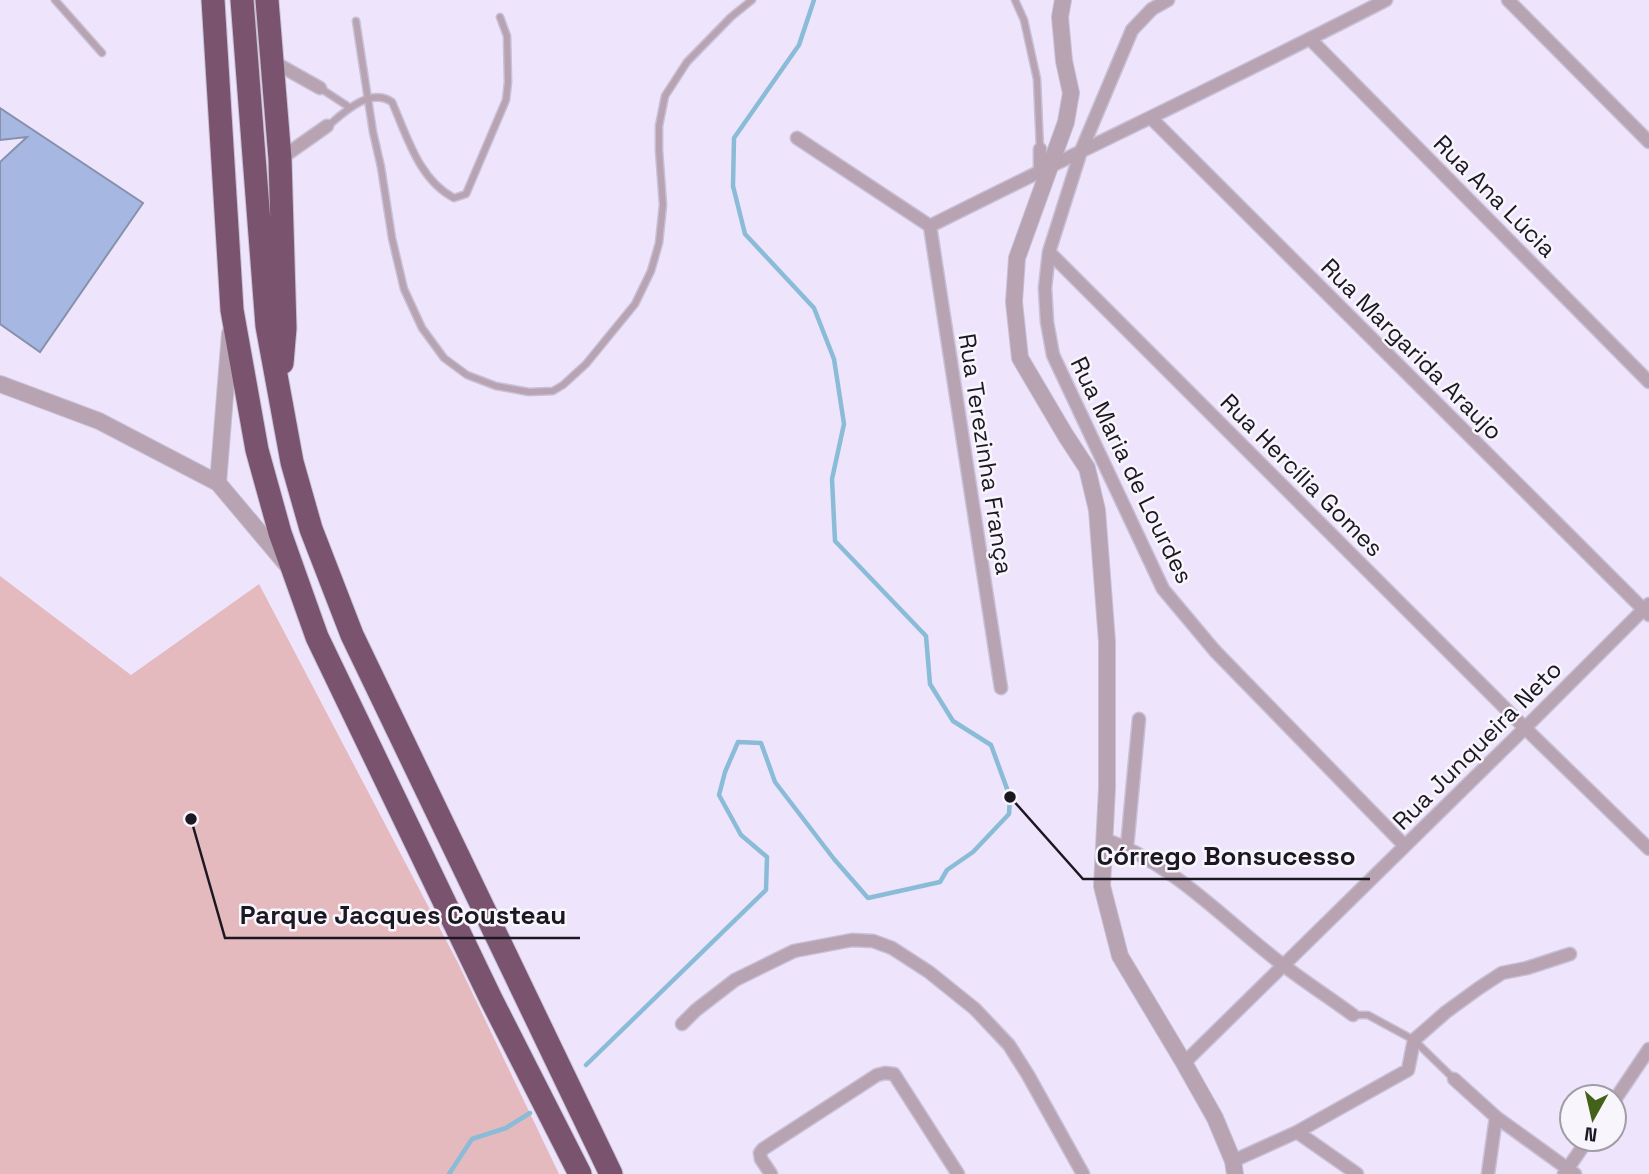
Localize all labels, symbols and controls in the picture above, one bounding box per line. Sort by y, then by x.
street label: Rua Ana Lúcia [1427,128,1563,264]
street label: Rua Margarida Araujo [1314,251,1510,447]
street label: Rua Terezinha França [952,331,1020,577]
street label: Rua Maria de Lourdes [1064,352,1200,588]
street label: Rua Hercília Gomes [1214,387,1390,563]
street label: Rua Junqueira Neto [1386,654,1568,836]
callout: Córrego Bonsucesso [1083,832,1370,879]
text: Córrego Bonsucesso [1096,839,1356,873]
callout: Parque Jacques Cousteau [225,891,580,938]
text: Parque Jacques Cousteau [240,898,566,932]
north arrow [1558,1083,1628,1153]
text: N [1583,1121,1599,1148]

